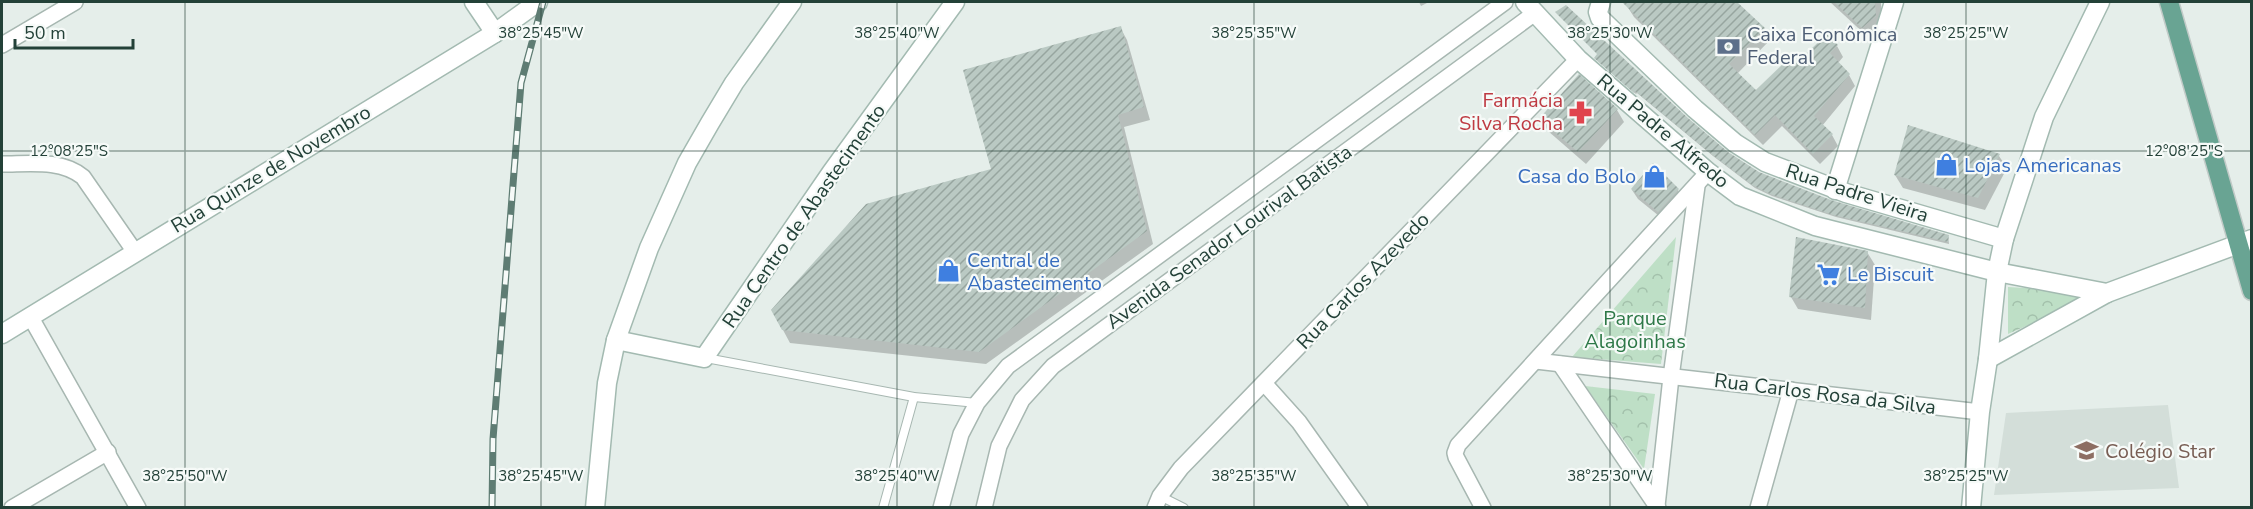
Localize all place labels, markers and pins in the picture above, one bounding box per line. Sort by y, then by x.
place label: Caixa Econômica Federal [1747,21,1897,71]
bank icon: Caixa Econômica Federal [1716,33,1742,59]
place label: Farmácia Silva Rocha [1459,87,1563,137]
pharmacy icon: Farmácia Silva Rocha [1568,99,1594,125]
shop icon: Lojas Americanas [1933,152,1959,178]
place label: Lojas Americanas [1964,152,2121,179]
place label: Casa do Bolo [1517,163,1636,190]
shop icon: Casa do Bolo [1641,163,1667,189]
place label: Central de Abastecimento [967,247,1102,297]
shop icon: Central de Abastecimento [936,258,962,284]
supermarket icon: Le Biscuit [1816,261,1842,287]
place label: Le Biscuit [1847,261,1934,288]
school or university icon: Colégio Star [2074,438,2100,464]
place label: Colégio Star [2105,438,2215,465]

